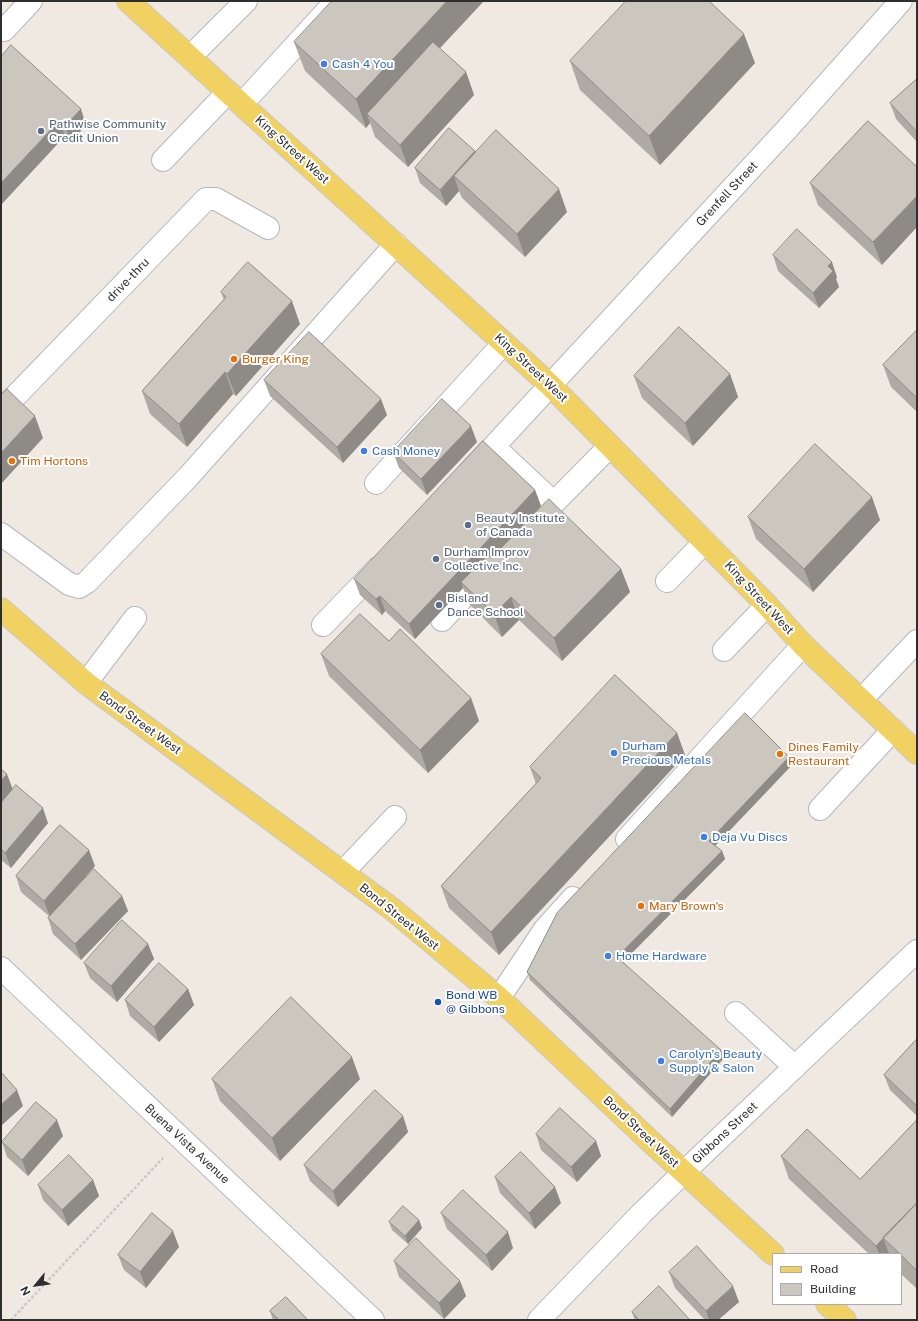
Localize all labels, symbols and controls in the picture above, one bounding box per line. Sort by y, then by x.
place label: Cash 4 You [332,57,393,71]
marker: Cash 4 You [319,59,329,69]
street label: King Street West [252,113,332,187]
place label: Pathwise Community Credit Union [49,117,166,145]
marker: Pathwise Community Credit Union [36,126,46,136]
street label: Grenfell Street [693,159,761,229]
street label: drive-thru [104,255,152,305]
street label: King Street West [491,330,571,406]
place label: Burger King [242,352,309,366]
marker: Burger King [229,354,239,364]
place label: Cash Money [372,444,440,458]
marker: Cash Money [359,446,369,456]
place label: Tim Hortons [20,454,88,468]
marker: Tim Hortons [7,456,17,466]
place label: Beauty Institute of Canada [476,511,565,539]
marker: Beauty Institute of Canada [463,520,473,530]
place label: Durham Improv Collective Inc. [444,545,529,573]
marker: Durham Improv Collective Inc. [431,554,441,564]
street label: King Street West [721,558,797,638]
place label: Bisland Dance School [447,591,524,619]
marker: Bisland Dance School [434,600,444,610]
street label: Bond Street West [96,688,184,758]
place label: Durham Precious Metals [622,739,711,767]
place label: Dines Family Restaurant [788,740,859,768]
marker: Durham Precious Metals [609,748,619,758]
marker: Dines Family Restaurant [775,749,785,759]
place label: Deja Vu Discs [712,830,788,844]
marker: Deja Vu Discs [699,832,709,842]
street label: Bond Street West [356,881,442,953]
place label: Mary Brown's [649,899,724,913]
marker: Mary Brown's [636,901,646,911]
place label: Home Hardware [616,949,707,963]
marker: Home Hardware [603,951,613,961]
place label: Bond WB @ Gibbons [446,988,505,1016]
marker: Bond WB @ Gibbons [433,997,443,1007]
place label: Carolyn’s Beauty Supply & Salon [669,1047,762,1075]
marker: Carolyn’s Beauty Supply & Salon [656,1056,666,1066]
street label: Bond Street West [600,1093,682,1171]
street label: Gibbons Street [689,1099,761,1167]
street label: Buena Vista Avenue [142,1101,232,1187]
legend [772,1253,902,1305]
text: Road [810,1262,838,1276]
north arrow [16,1265,56,1305]
text: Building [810,1282,856,1296]
text: N [18,1284,33,1297]

